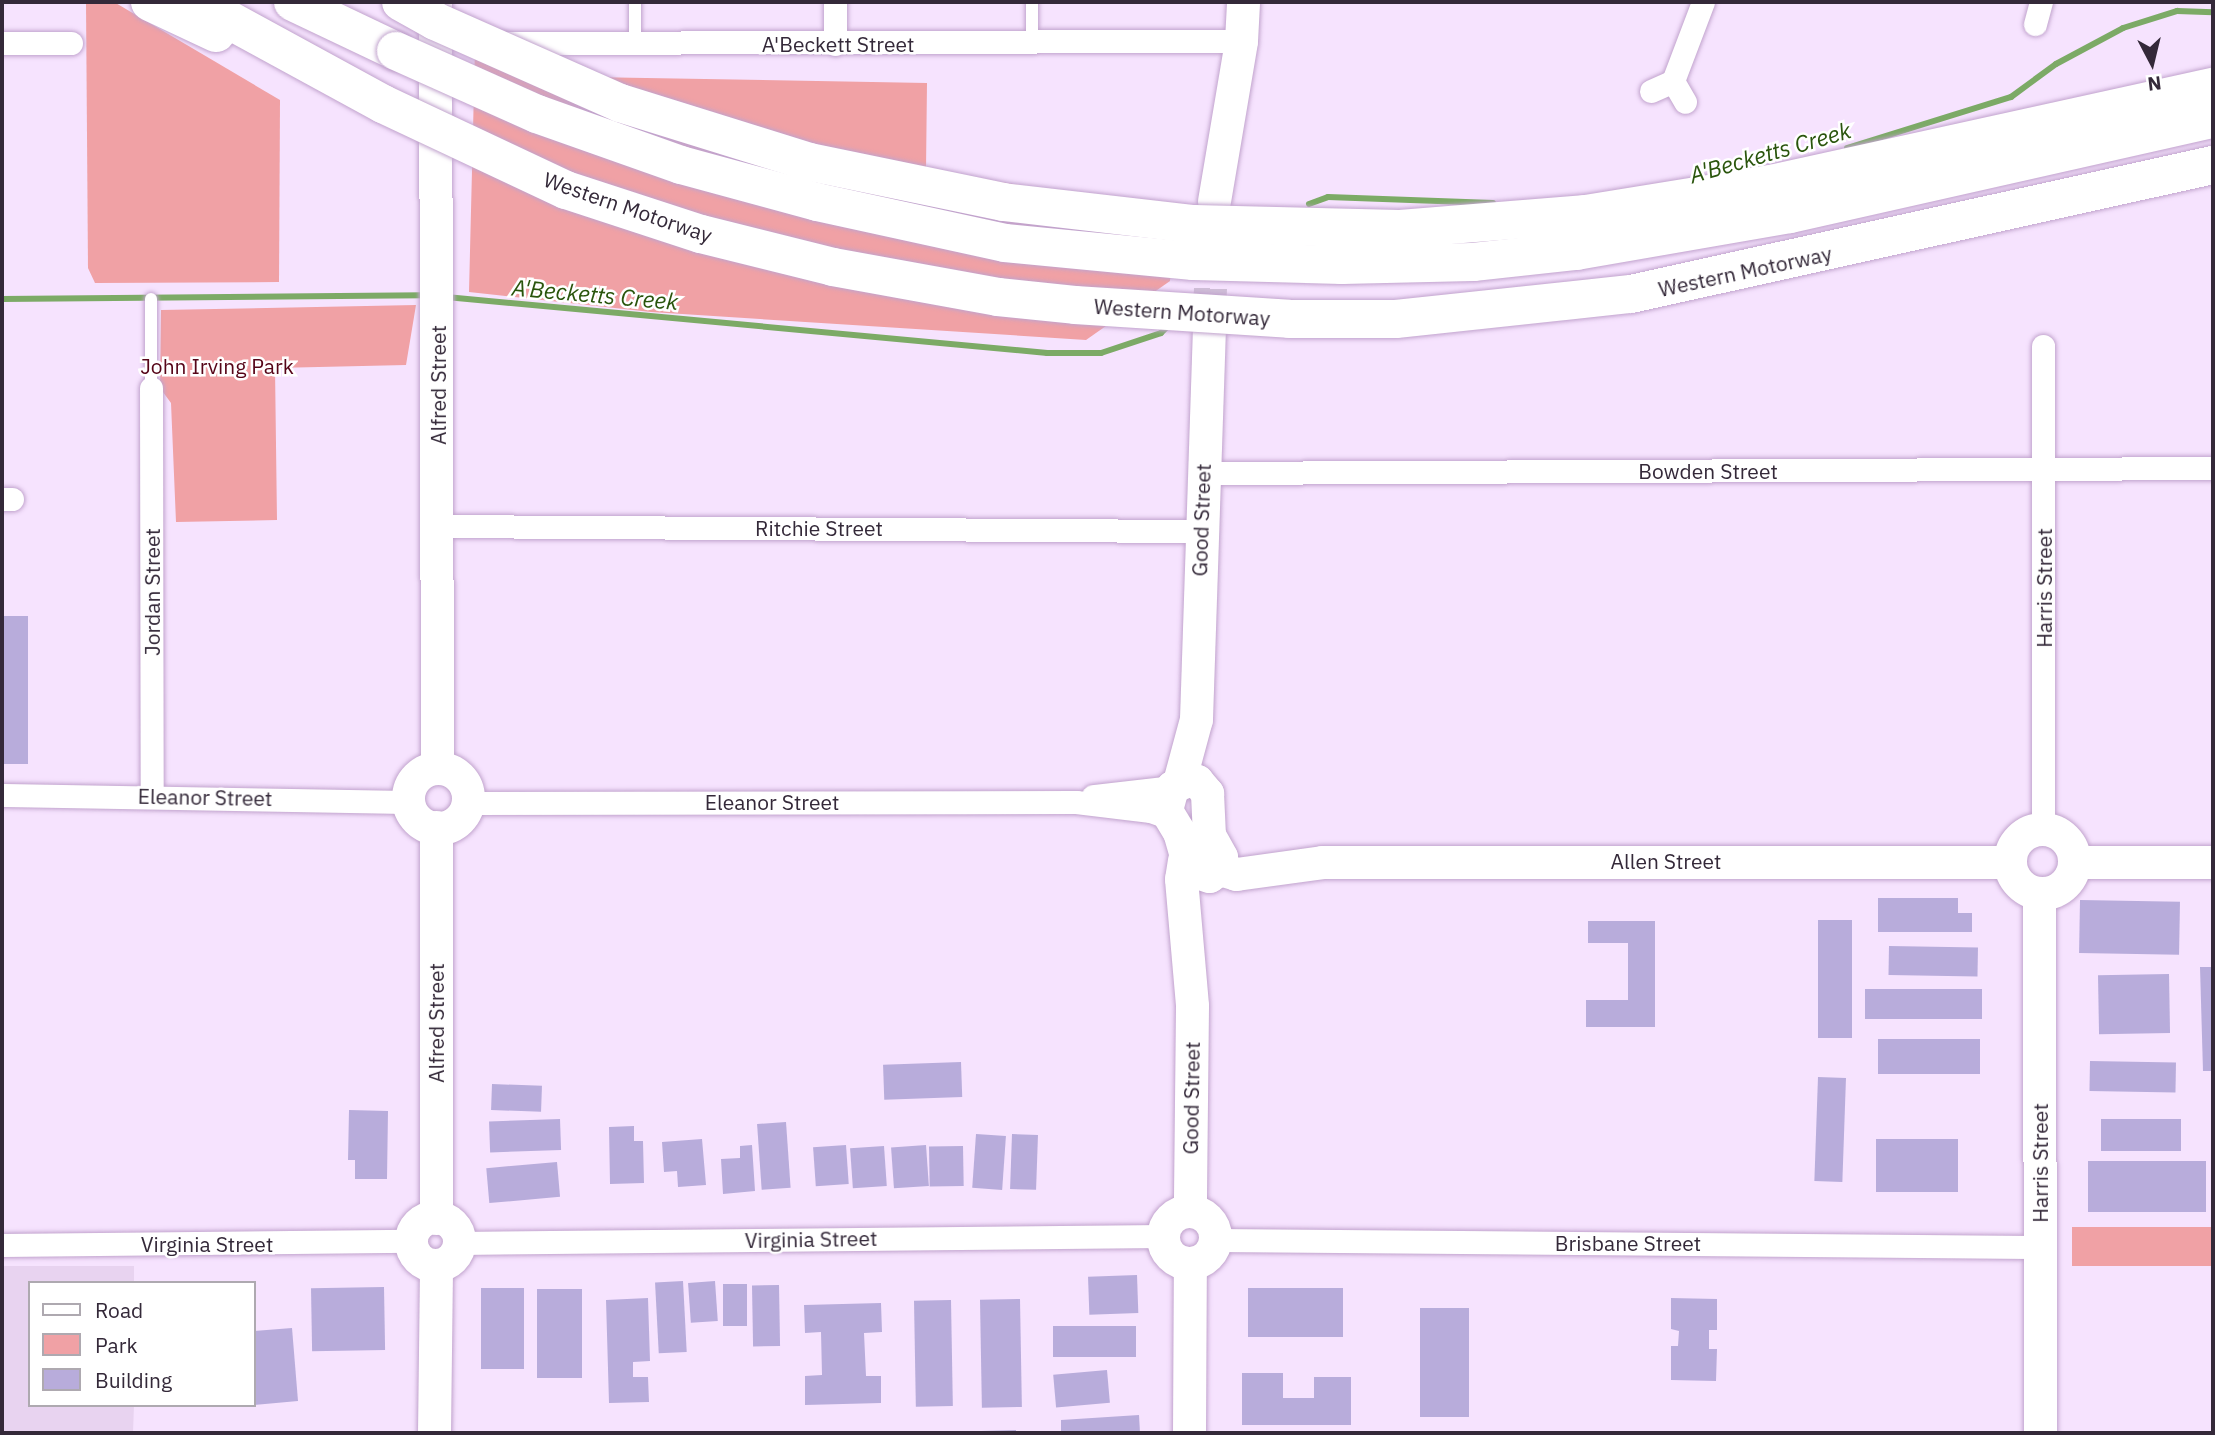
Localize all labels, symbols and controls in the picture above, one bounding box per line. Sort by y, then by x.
north arrow [2117,28,2187,98]
street label: A'Beckett Street [762,31,914,57]
text: N [2146,71,2163,97]
water label: A'Becketts Creek [1686,116,1854,188]
street label: Western Motorway [540,166,716,248]
street label: Western Motorway [1656,240,1834,302]
water label: A'Becketts Creek [511,273,679,315]
street label: Western Motorway [1093,293,1271,331]
street label: Alfred Street [425,325,451,445]
park label: John Irving Park [140,353,294,379]
street label: Bowden Street [1638,458,1778,484]
street label: Good Street [1186,463,1216,577]
street label: Ritchie Street [755,515,883,541]
street label: Jordan Street [139,528,165,656]
street label: Harris Street [2031,528,2057,648]
street label: Eleanor Street [137,783,273,811]
street label: Eleanor Street [705,789,839,815]
street label: Allen Street [1611,848,1721,874]
street label: Alfred Street [423,963,449,1083]
street label: Good Street [1177,1041,1205,1155]
street label: Harris Street [2027,1103,2053,1223]
street label: Virginia Street [745,1225,877,1253]
street label: Brisbane Street [1555,1230,1701,1256]
street label: Virginia Street [141,1231,273,1257]
legend [28,1281,256,1407]
text: Road [95,1296,143,1324]
text: Park [95,1331,138,1359]
text: Building [95,1366,172,1394]

